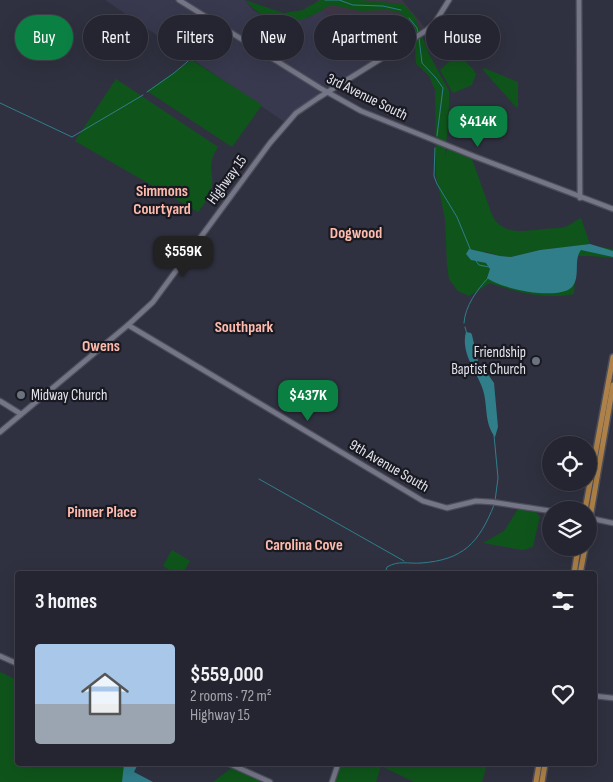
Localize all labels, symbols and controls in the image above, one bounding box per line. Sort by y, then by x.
chip: Buy [15,15,73,60]
chip: Rent [83,15,148,60]
chip: Filters [158,15,232,60]
chip: New [242,15,304,60]
chip: Apartment [314,15,416,60]
chip: House [426,15,500,60]
street label: 3rd Avenue South [323,69,411,125]
pin: $414K [443,106,513,148]
text: $414K [459,112,497,131]
street label: Highway 15 [203,152,251,208]
district label: Simmons Courtyard [133,182,191,219]
district label: Dogwood [330,224,382,243]
pin: $559K [148,236,218,278]
text: $559K [164,242,202,261]
district label: Southpark [215,318,274,337]
district label: Owens [82,337,120,356]
place label: Friendship Baptist Church [451,343,526,379]
marker: Friendship Baptist Church [530,355,542,367]
pin: $437K [273,380,343,422]
place label: Midway Church [31,386,107,405]
text: $437K [289,386,327,405]
marker: Midway Church [15,389,27,401]
street label: 9th Avenue South [346,435,432,497]
map controls [542,436,597,556]
button: locate [542,436,597,491]
button: layers [542,501,597,556]
district label: Pinner Place [67,503,137,522]
district label: Carolina Cove [265,536,343,555]
icon: filters [549,587,577,615]
text: 3 homes [35,589,97,614]
text: $559,000 [190,662,264,687]
icon: home [75,664,135,724]
icon: heart [549,680,577,708]
text: 2 rooms · 72 m² [190,687,272,706]
text: Highway 15 [190,706,250,725]

